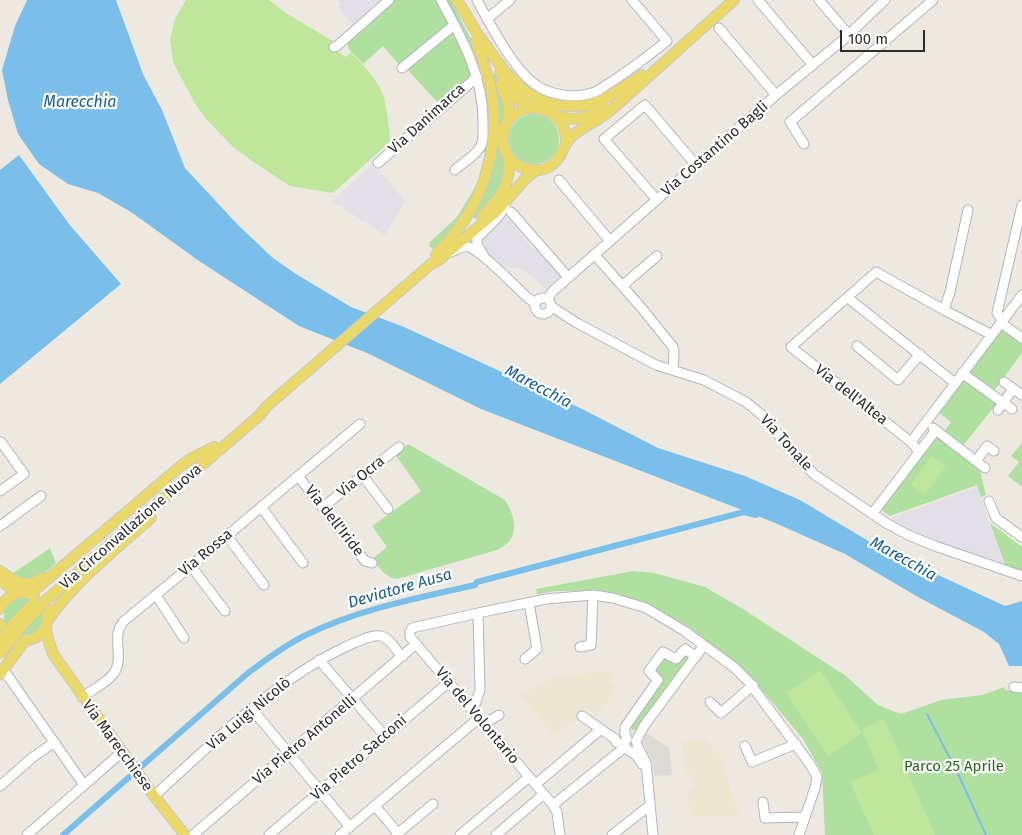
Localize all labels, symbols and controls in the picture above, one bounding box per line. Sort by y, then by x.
scale bar [842,20,927,52]
text: 100 m [848,30,888,48]
street label: Via Danimarca [385,80,469,158]
water label: Marecchia [44,93,116,113]
street label: Via Costantino Bagli [658,98,772,200]
water label: Marecchia [501,361,575,413]
street label: Via dell'Altea [811,361,891,429]
street label: Via Tonale [756,411,816,475]
street label: Via Ocra [334,452,388,502]
street label: Via Circonvallazione Nuova [56,460,206,594]
street label: Via dell'Iride [301,482,367,560]
street label: Via Rossa [176,525,236,581]
water label: Marecchia [866,533,940,585]
water label: Deviatore Ausa [346,565,454,613]
street label: Via del Volontario [431,664,523,768]
street label: Via Luigi Nicolò [203,674,295,754]
street label: Via Pietro Antonelli [249,691,361,789]
street label: Via Marecchiese [78,697,156,795]
street label: Via Pietro Sacconi [307,711,411,805]
park label: Parco 25 Aprile [904,758,1004,776]

